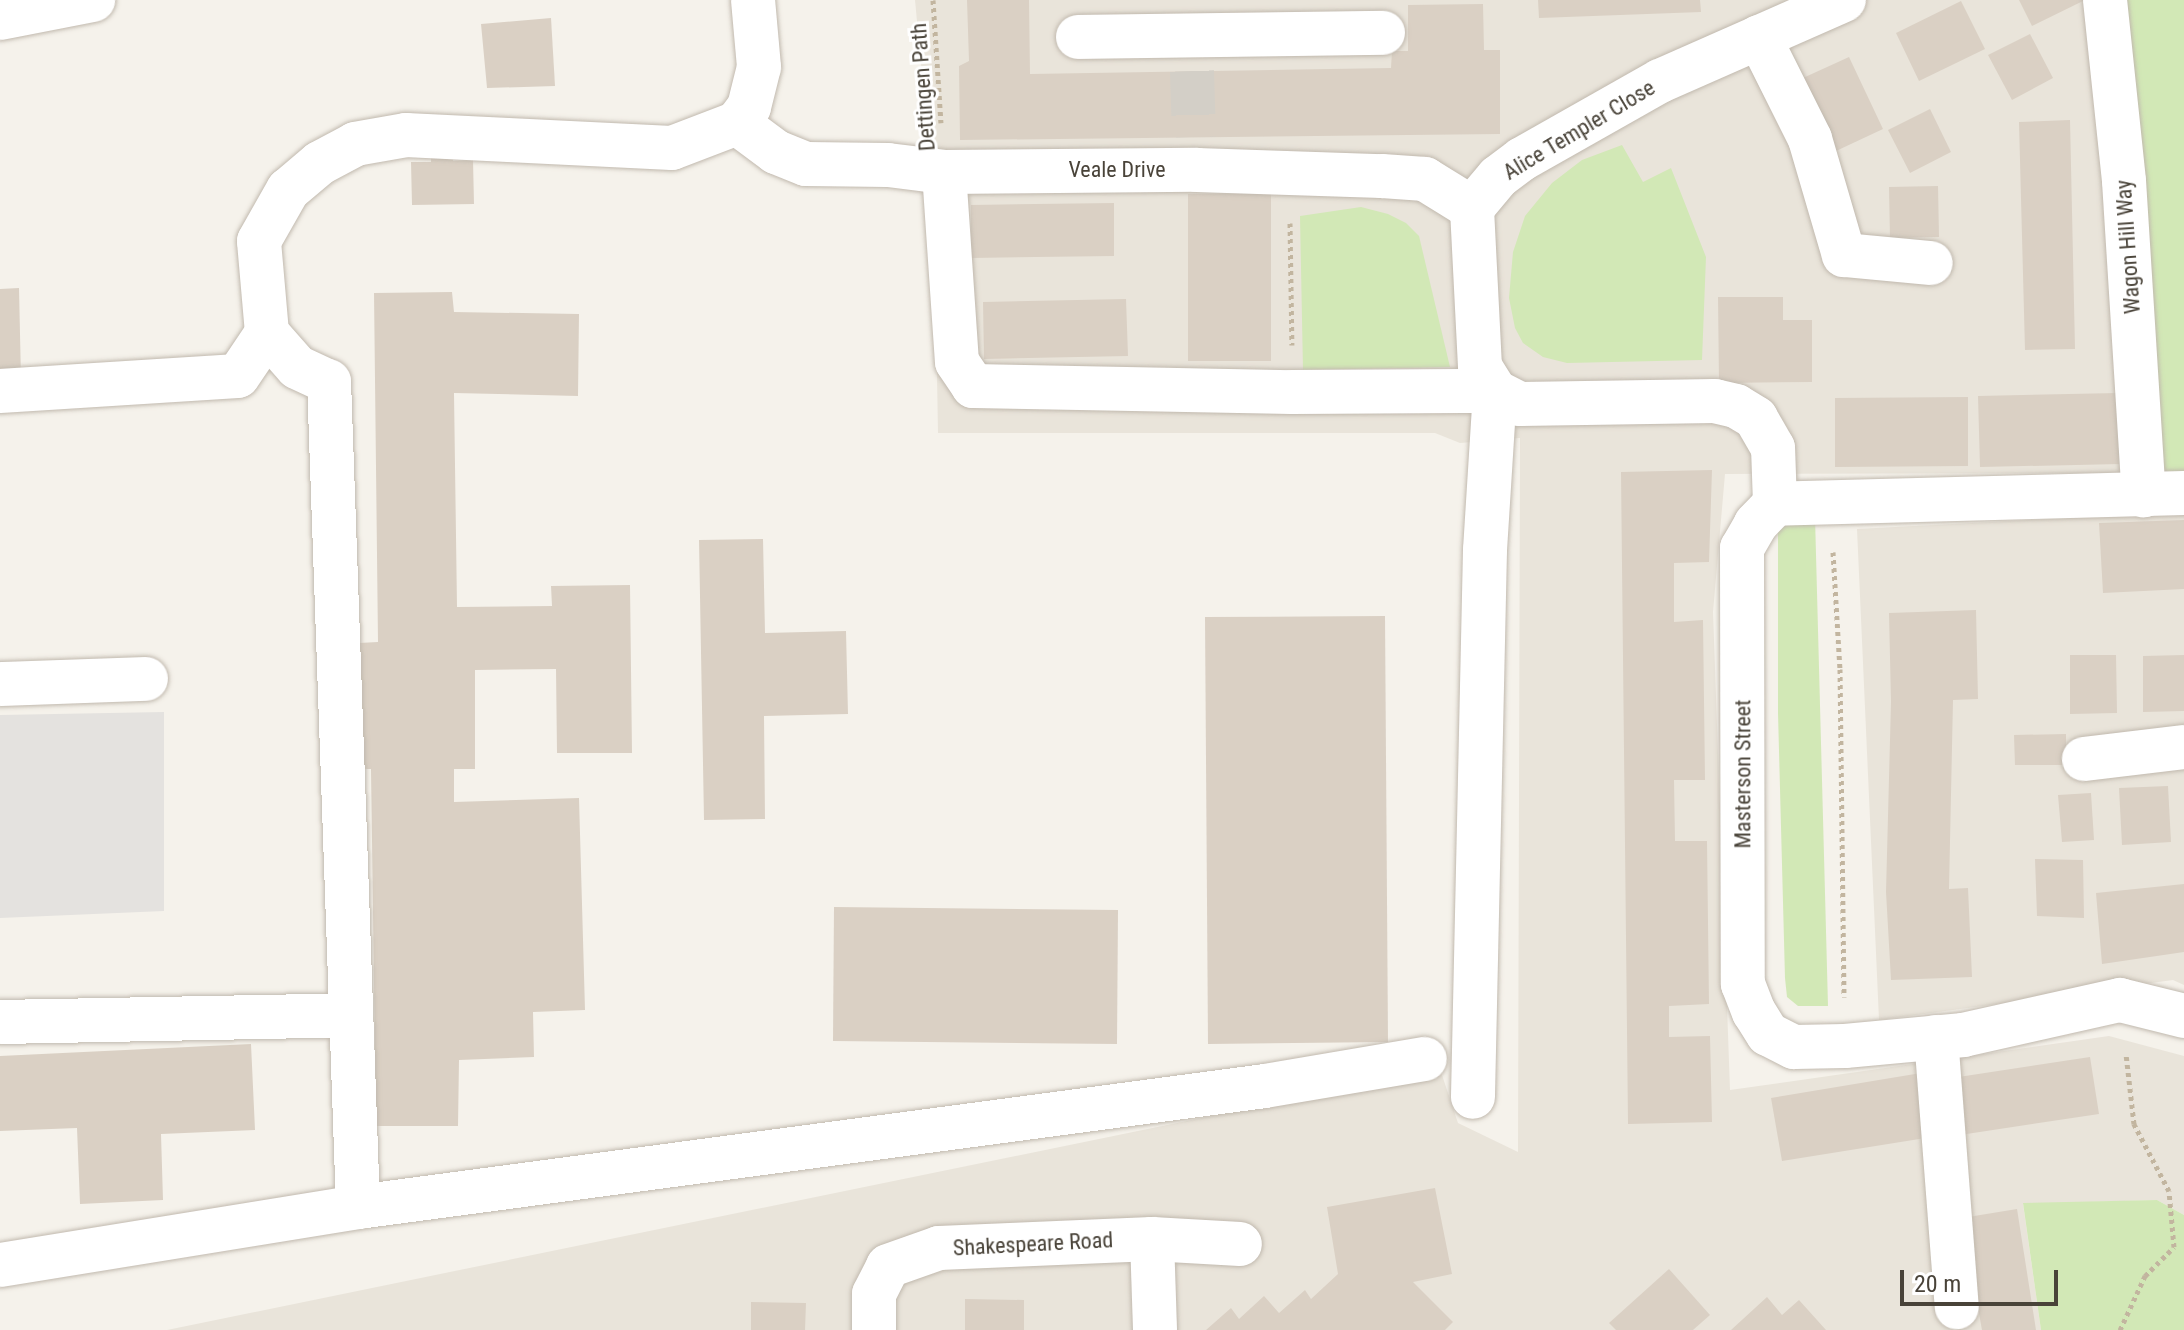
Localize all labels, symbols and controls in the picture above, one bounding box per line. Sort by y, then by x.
street label: Dettingen Path [905,22,941,152]
street label: Alice Templer Close [1498,74,1660,186]
street label: Veale Drive [1068,157,1166,183]
street label: Wagon Hill Way [2110,179,2146,315]
street label: Masterson Street [1730,699,1756,849]
street label: Shakespeare Road [952,1227,1114,1261]
scale bar [1904,1254,2062,1304]
text: 20 m [1914,1270,1961,1298]

